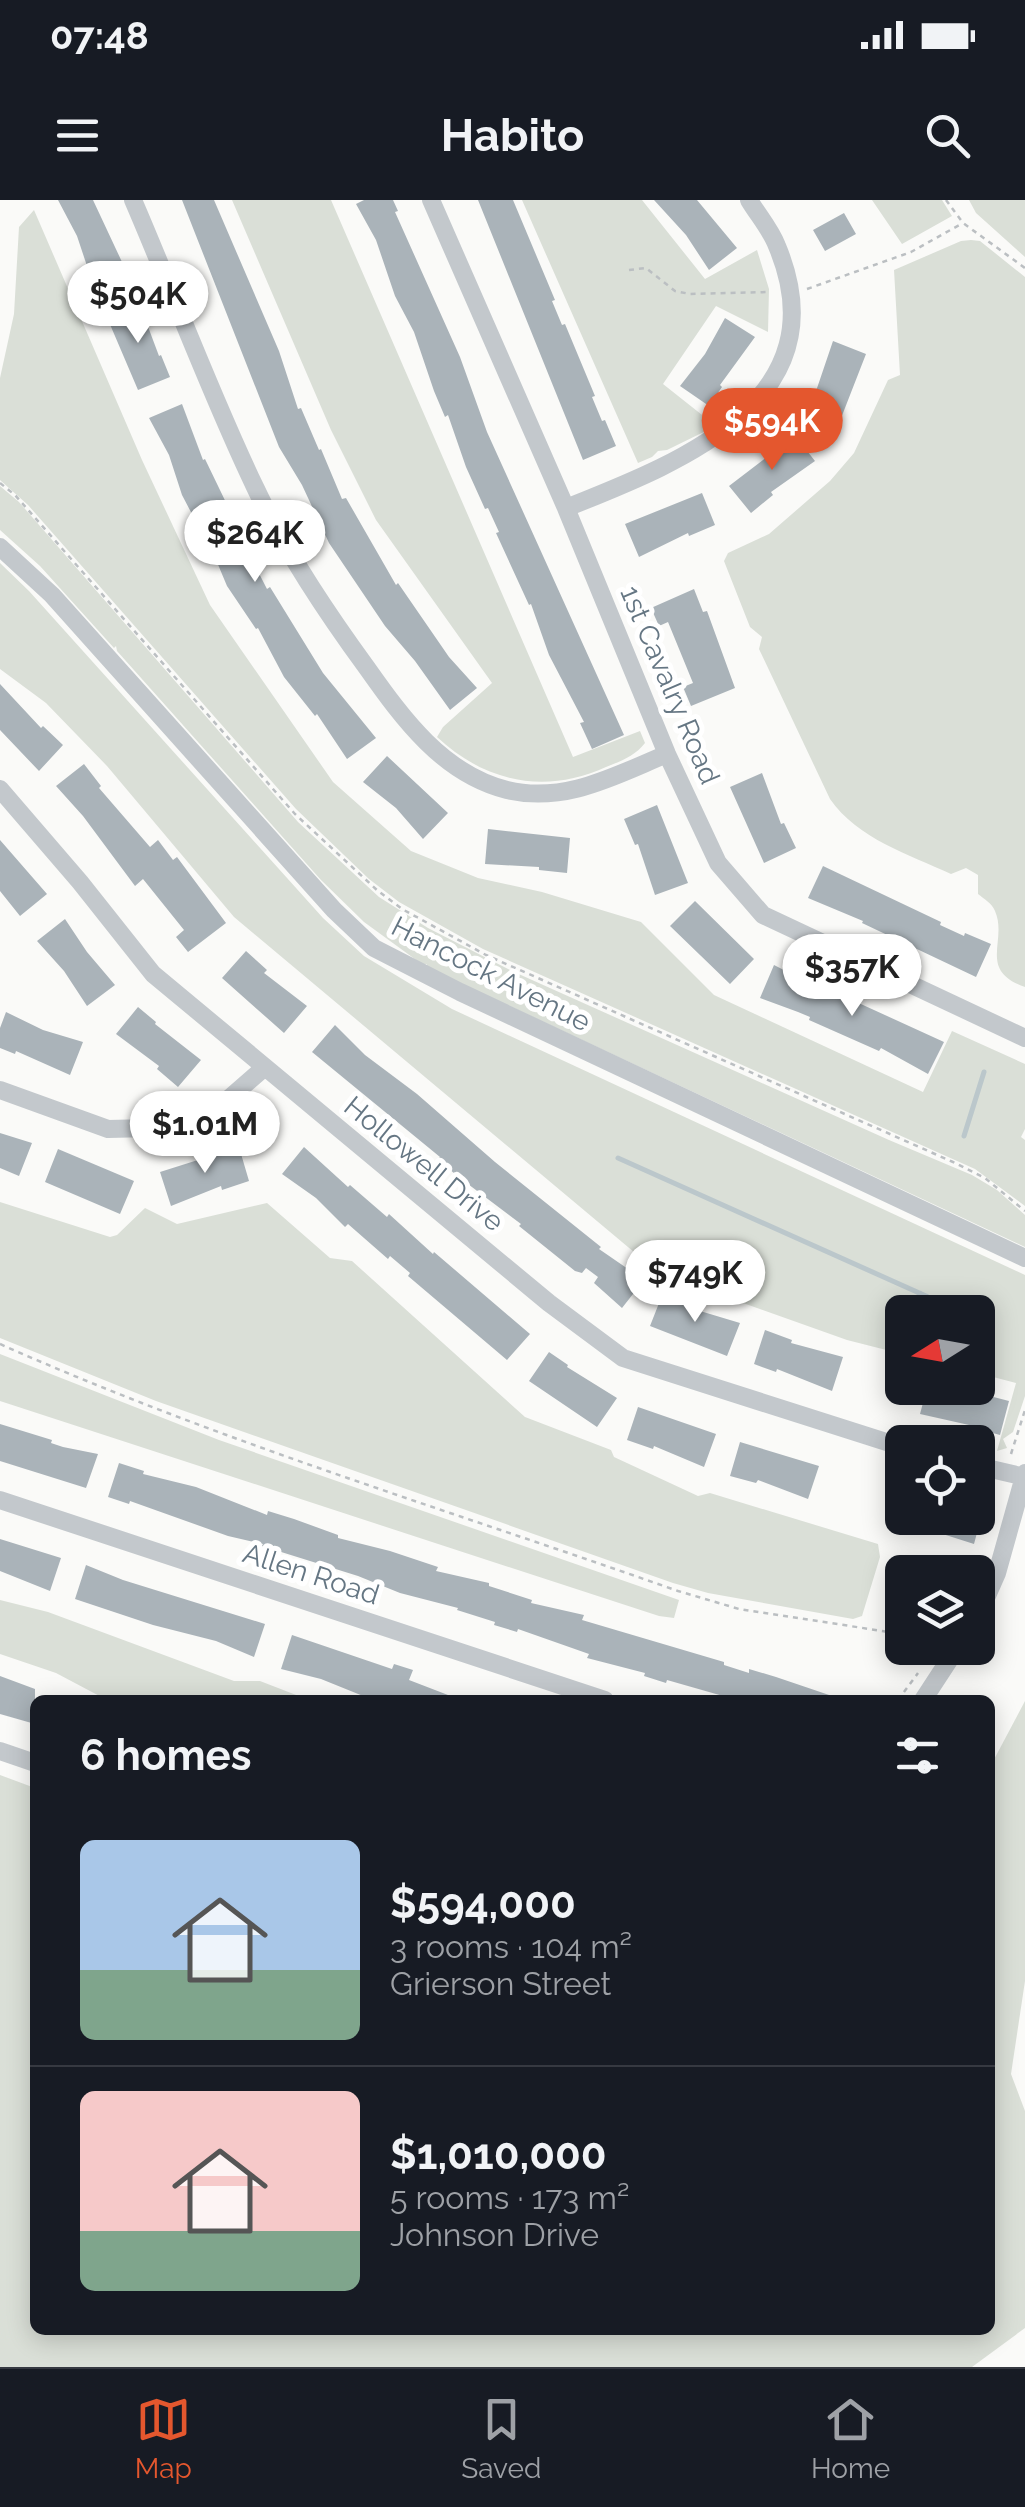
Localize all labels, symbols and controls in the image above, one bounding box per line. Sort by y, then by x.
text: 07:48 [50,13,149,58]
icon: menu [50,108,105,163]
icon: search [920,108,975,163]
text: Habito [441,109,584,162]
pin: $504K [68,261,208,346]
text: $504K [89,275,187,312]
pin: $594K [702,388,842,473]
text: $594K [724,402,820,439]
pin: $264K [185,500,325,585]
text: $264K [206,514,304,551]
street label: 1st Cavalry Road [613,581,727,789]
street label: Hancock Avenue [386,910,596,1038]
pin: $357K [782,934,922,1019]
text: $357K [804,948,900,985]
street label: Hollowell Drive [338,1090,510,1238]
pin: $1.01M [124,1091,286,1176]
text: $1.01M [152,1105,258,1142]
pin: $749K [625,1240,765,1325]
text: $749K [647,1254,743,1291]
north arrow [885,1295,995,1405]
map controls [885,1295,995,1665]
button: locate [885,1425,995,1535]
street label: Allen Road [239,1536,383,1612]
button: layers [885,1555,995,1665]
icon: filters [890,1728,945,1783]
text: 6 homes [80,1731,251,1780]
text: $594,000 [390,1879,576,1928]
icon: home [160,1880,280,2000]
text: 3 rooms · 104 m² [390,1928,632,1965]
text: Grierson Street [390,1965,611,2002]
text: $1,010,000 [390,2130,607,2179]
icon: home [160,2131,280,2251]
text: 5 rooms · 173 m² [390,2179,629,2216]
text: Johnson Drive [390,2216,599,2253]
tab: Map [135,2392,192,2485]
tab: Saved [461,2392,541,2485]
tab: Home [811,2392,890,2485]

